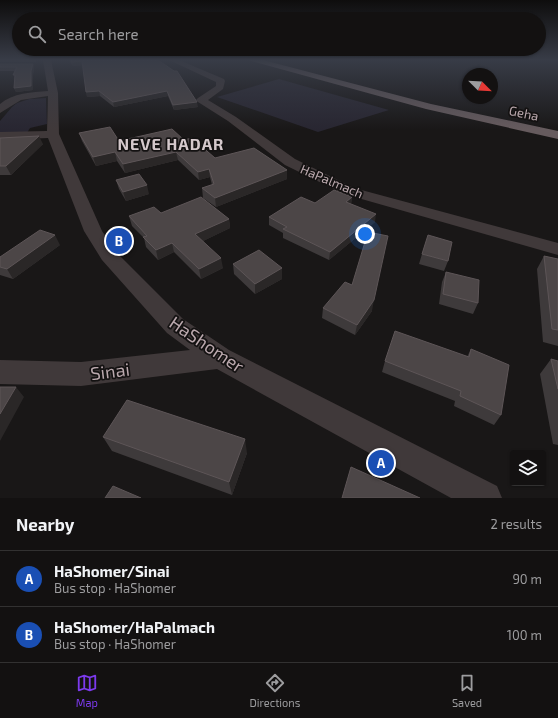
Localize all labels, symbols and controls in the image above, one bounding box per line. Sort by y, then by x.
search box [12,12,546,56]
icon: search [26,23,48,45]
text: Search here [58,25,139,43]
north arrow [462,68,498,104]
street label: Geha [508,102,540,124]
district label: NEVE HADAR [118,134,224,153]
street label: HaPalmach [298,161,366,201]
your location [355,224,375,244]
pin: B [106,226,132,256]
street label: HaShomer [165,311,249,377]
street label: Sinai [89,358,131,384]
pin: A [368,448,394,478]
map controls [510,450,546,486]
button: layers [510,450,546,486]
text: Nearby [16,514,74,534]
text: 2 results [490,516,542,532]
text: HaShomer/Sinai [54,562,170,580]
text: A [25,571,33,587]
text: 90 m [512,571,542,587]
text: Bus stop · HaShomer [54,580,176,596]
text: HaShomer/HaPalmach [54,618,215,636]
text: B [25,627,33,643]
text: 100 m [507,627,542,643]
text: Bus stop · HaShomer [54,636,176,652]
tab: Map [76,672,98,709]
tab: Directions [250,672,300,709]
tab: Saved [452,672,482,709]

